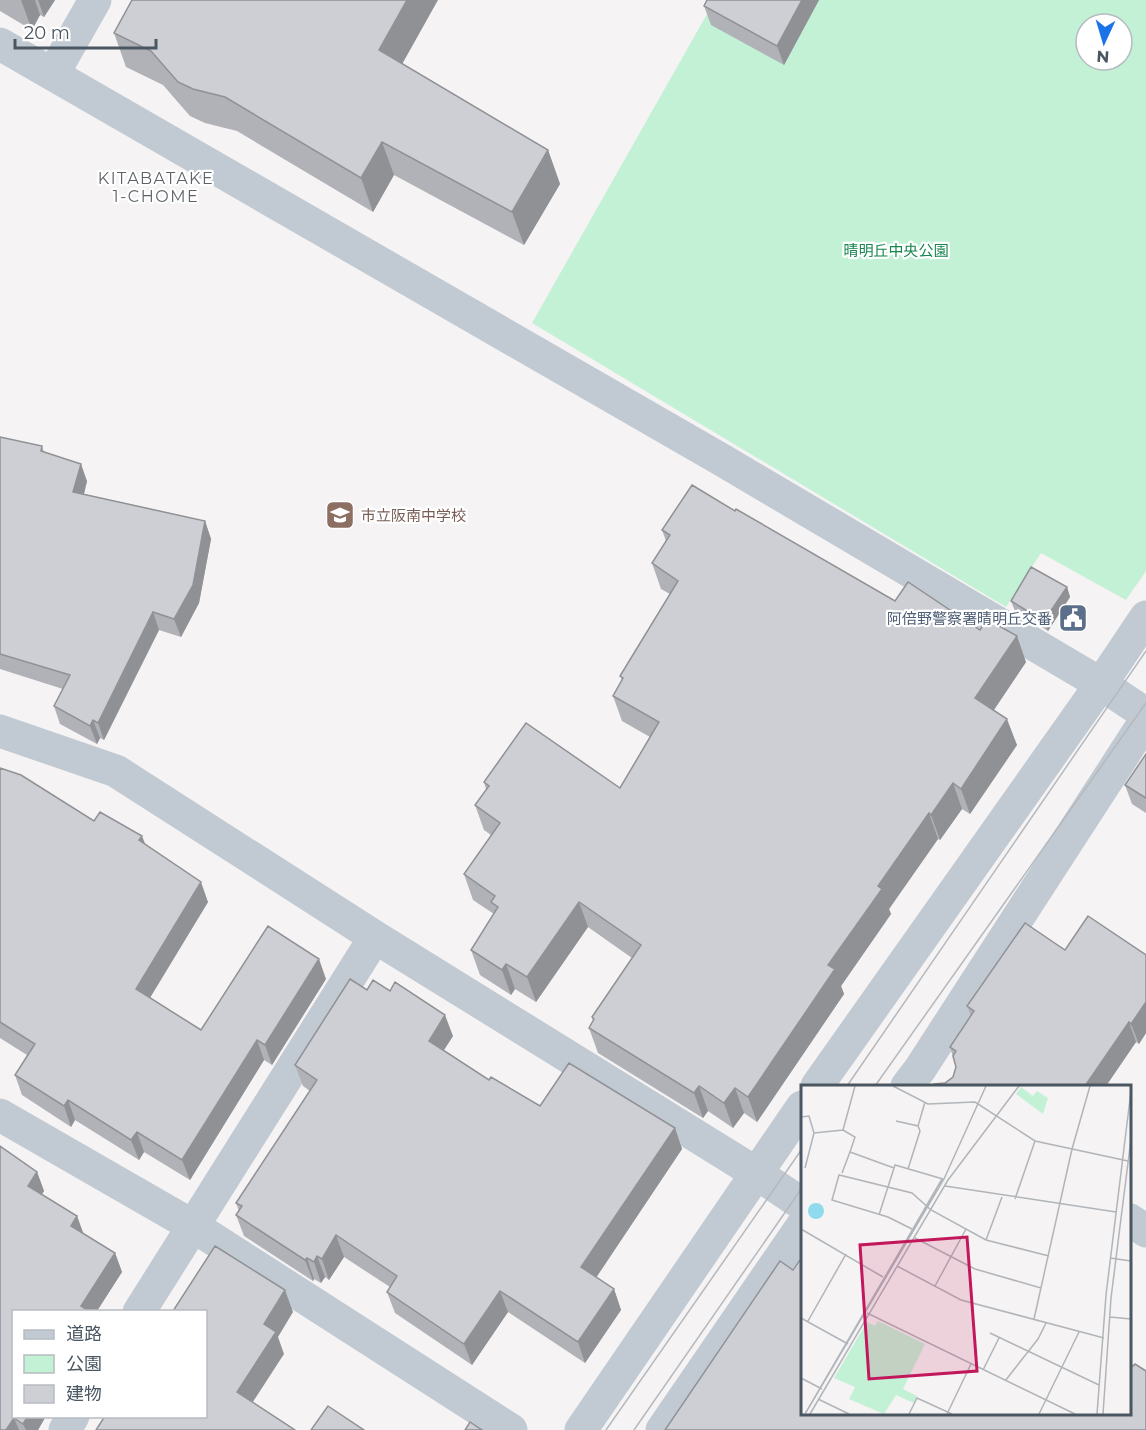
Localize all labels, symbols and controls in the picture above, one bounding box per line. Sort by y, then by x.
scale bar [15,12,156,50]
north arrow [1074,12,1134,72]
text: 20 m [24,22,70,44]
text: N [1096,47,1110,66]
district label: KITABATAKE 1-CHOME [98,169,214,206]
park label: 晴明丘中央公園 [843,241,949,260]
school or university icon: 市立阪南中学校 [324,499,356,531]
place label: 市立阪南中学校 [361,506,466,525]
public building icon: 阿倍野警察署晴明丘交番 [1057,602,1089,634]
place label: 阿倍野警察署晴明丘交番 [887,609,1052,628]
inset map [801,1085,1131,1415]
legend [12,1310,207,1418]
text: 道路 [66,1323,102,1345]
text: 公園 [66,1353,102,1375]
text: 建物 [66,1383,102,1405]

